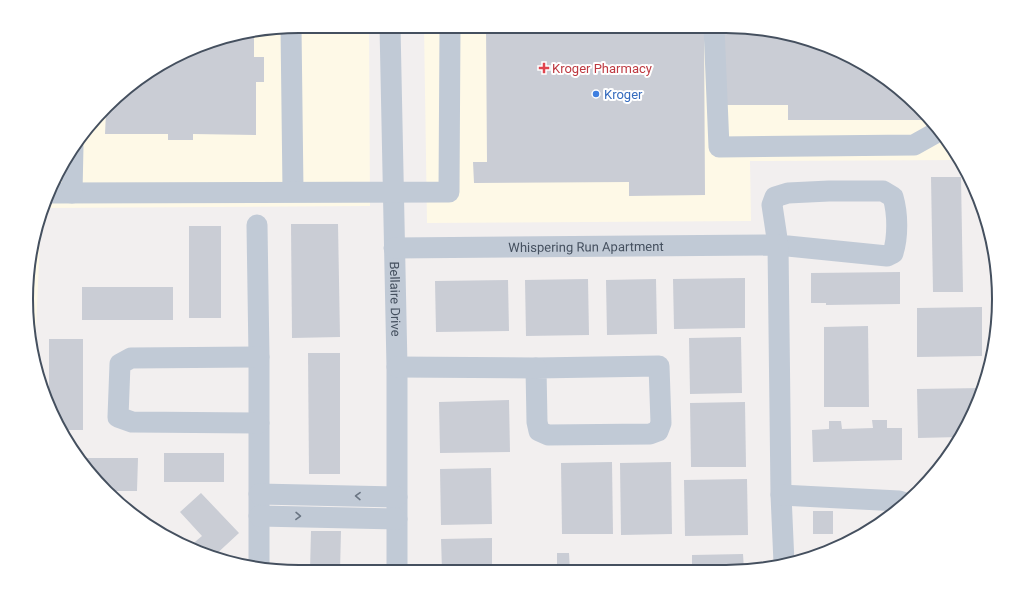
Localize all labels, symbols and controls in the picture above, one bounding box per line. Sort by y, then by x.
place label: Kroger Pharmacy [552,61,652,76]
marker: Kroger Pharmacy [539,63,549,73]
place label: Kroger [604,87,643,102]
marker: Kroger [591,89,601,99]
street label: Whispering Run Apartment [508,239,664,255]
street label: Bellaire Drive [387,261,403,337]
one-way arrow [355,492,361,500]
one-way arrow [295,512,301,521]

